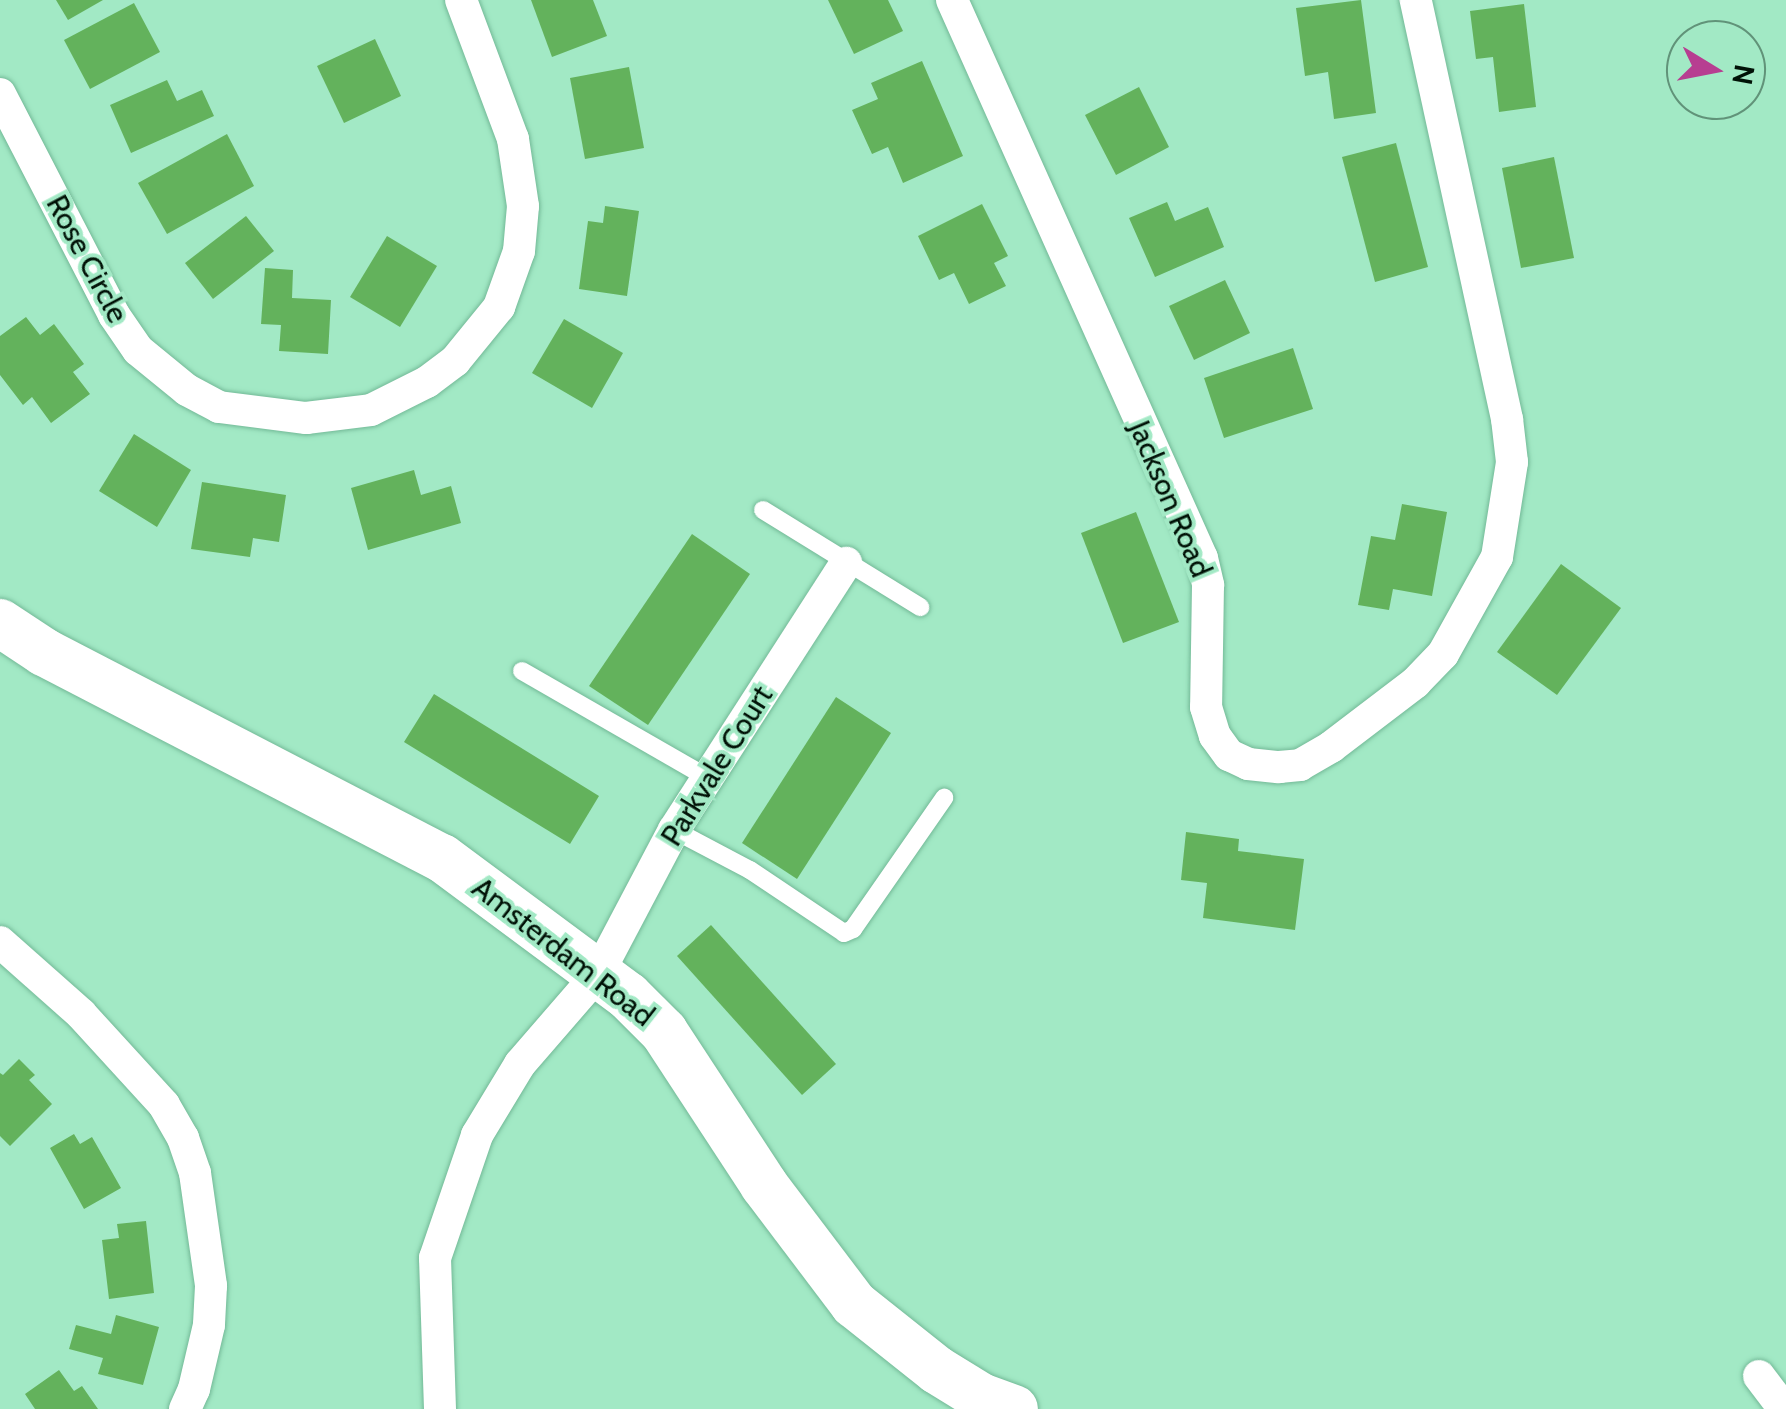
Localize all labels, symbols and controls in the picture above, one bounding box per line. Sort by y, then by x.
north arrow [1666,20,1766,120]
text: N [1725,62,1762,88]
street label: Rose Circle [38,189,136,329]
street label: Jackson Road [1121,415,1219,583]
street label: Parkvale Court [654,679,780,853]
street label: Amsterdam Road [465,870,661,1034]

